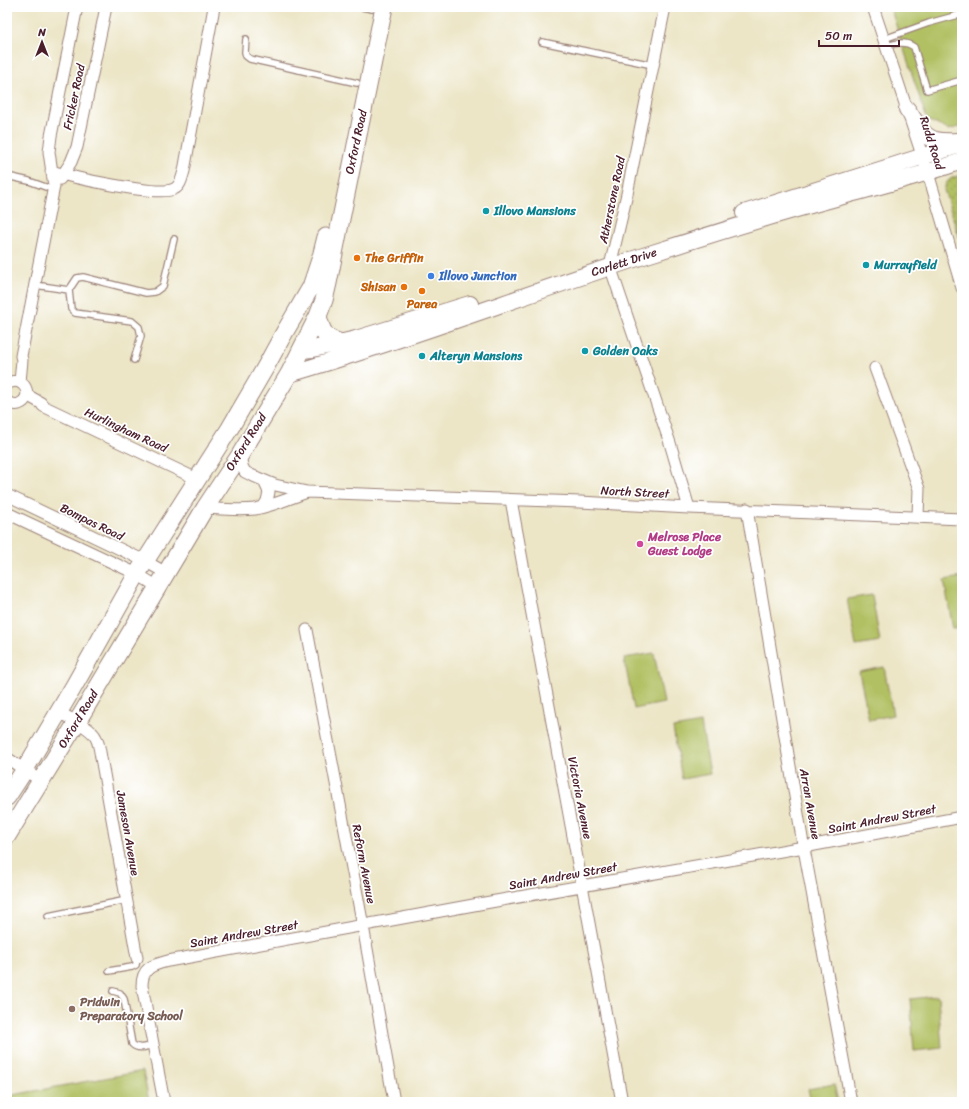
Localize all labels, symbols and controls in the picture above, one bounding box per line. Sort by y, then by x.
north arrow [22,22,62,62]
scale bar [819,22,899,48]
text: N [37,23,46,42]
text: 50 m [825,25,852,47]
street label: Fricker Road [56,61,92,132]
street label: Oxford Road [338,107,374,176]
street label: Rudd Road [913,113,951,173]
street label: Atherstone Road [592,153,632,247]
place label: Illovo Mansions [493,200,576,222]
marker: Illovo Mansions [481,206,491,216]
street label: Corlett Drive [588,241,660,283]
place label: The Griffin [365,247,424,269]
marker: The Griffin [352,253,362,263]
place label: Murrayfield [873,254,938,276]
marker: Murrayfield [861,260,871,270]
place label: Illovo Junction [438,265,517,287]
marker: Illovo Junction [426,271,436,281]
place label: Shisan [360,276,396,298]
marker: Shisan [399,282,409,292]
marker: Parea [417,286,427,296]
place label: Parea [407,293,438,315]
place label: Golden Oaks [592,340,658,362]
place label: Alteryn Mansions [429,345,523,367]
marker: Golden Oaks [580,346,590,356]
marker: Alteryn Mansions [417,351,427,361]
street label: Hurlingham Road [81,401,173,460]
street label: Oxford Road [219,408,273,476]
street label: North Street [600,479,671,505]
street label: Bompas Road [56,497,129,548]
place label: Melrose Place Guest Lodge [647,526,722,562]
marker: Melrose Place Guest Lodge [635,539,645,549]
street label: Oxford Road [52,685,105,753]
street label: Victoria Avenue [561,755,599,841]
street label: Arran Avenue [793,766,827,841]
street label: Jameson Avenue [109,788,146,878]
street label: Saint Andrew Street [826,798,939,840]
street label: Reform Avenue [346,822,382,906]
street label: Saint Andrew Street [507,855,620,896]
street label: Saint Andrew Street [188,913,301,954]
place label: Pridwin Preparatory School [80,991,183,1027]
marker: Pridwin Preparatory School [67,1004,77,1014]

